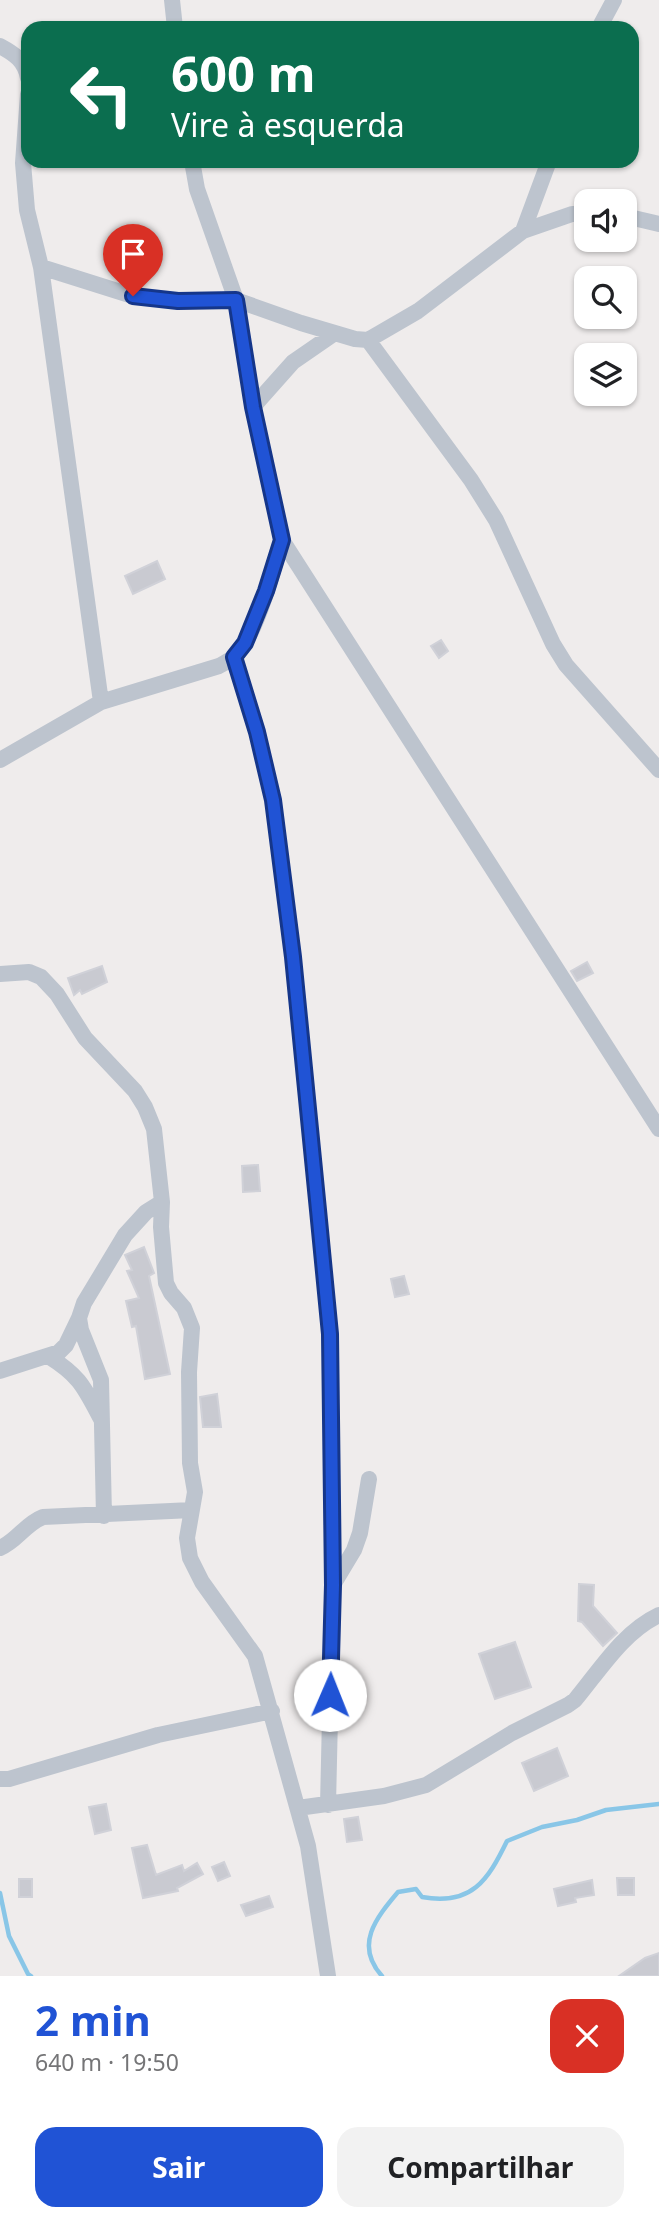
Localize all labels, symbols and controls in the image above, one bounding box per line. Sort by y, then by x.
text: 600 m [171,40,316,106]
icon: left [56,49,147,140]
text: Vire à esquerda [171,103,405,146]
map controls [574,189,637,406]
button: sound [574,189,637,252]
pin [103,224,163,296]
icon: arrive [114,235,152,273]
button: search [574,266,637,329]
button: layers [574,343,637,406]
position arrow [293,1658,367,1732]
text: 2 min [35,1991,151,2048]
button: close [550,1999,624,2073]
text: 640 m · 19:50 [35,2046,179,2078]
button: Sair [35,2127,323,2207]
button: Compartilhar [337,2127,624,2207]

